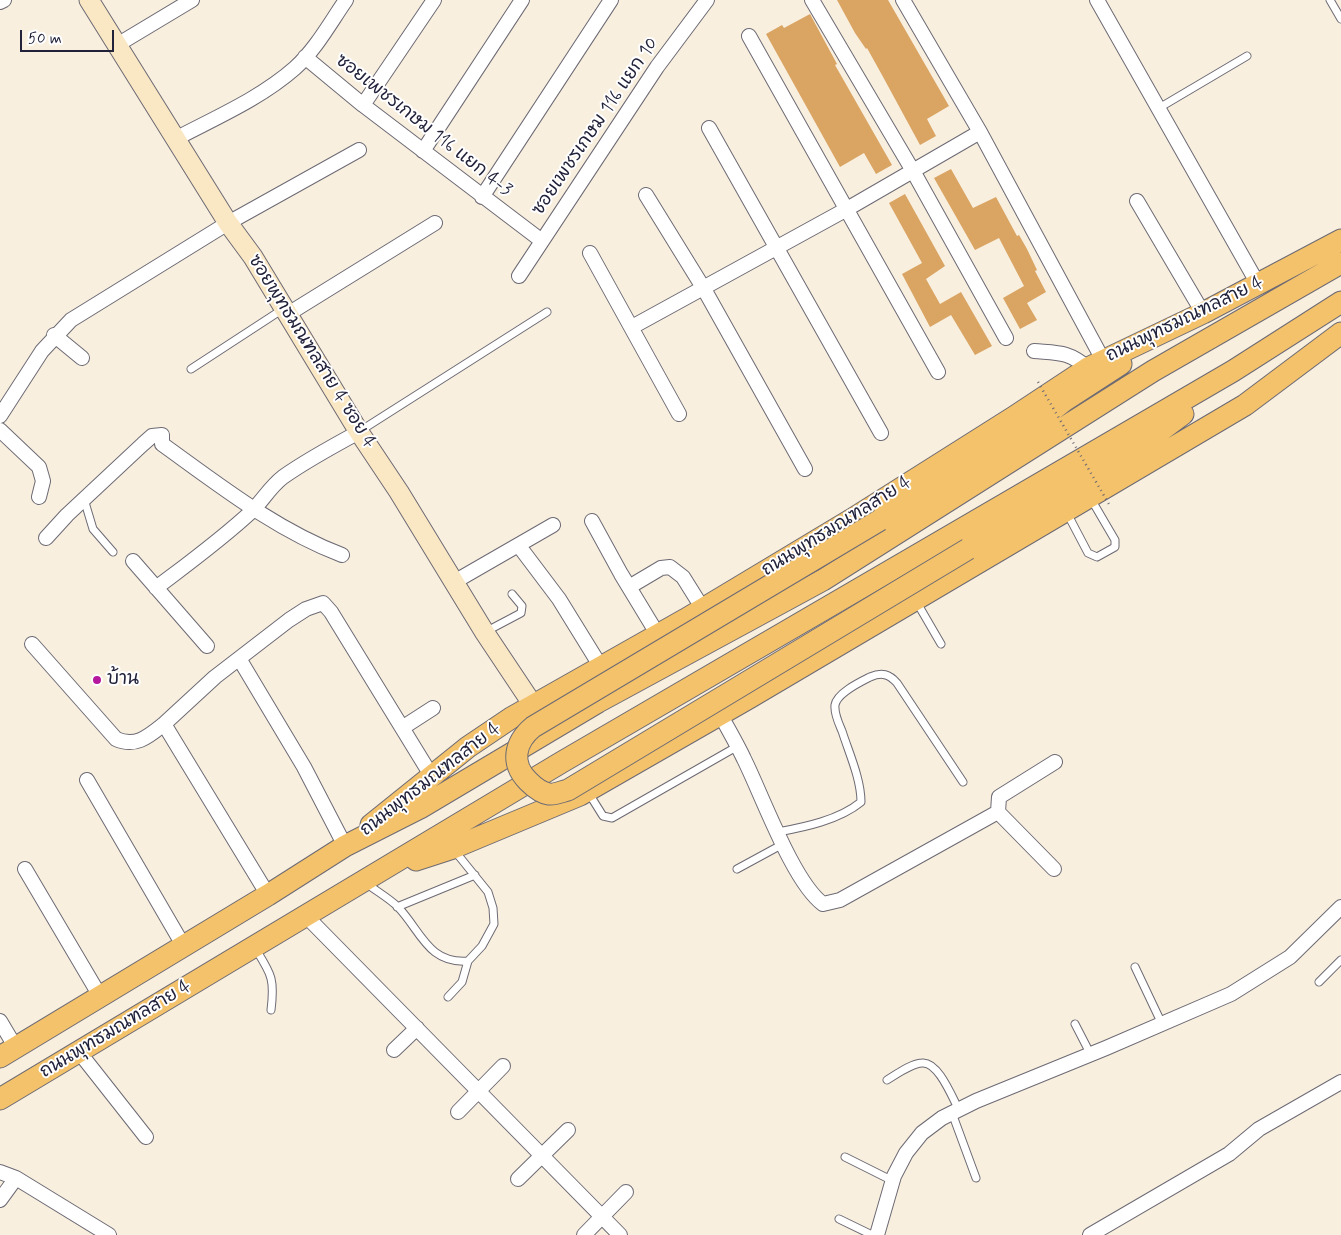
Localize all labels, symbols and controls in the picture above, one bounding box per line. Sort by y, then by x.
scale bar [22,20,116,52]
text: 50 m [28,29,62,49]
street label: ซอยเพชรเกษม 116 แยก 10 [528,34,664,220]
street label: ซอยเพชรเกษม 116 แยก 4-3 [330,50,516,202]
street label: ซอยพุทธมณฑลสาย 4 ซอย 4 [243,251,379,453]
street label: ถนนพุทธมณฑลสาย 4 [1103,273,1267,367]
street label: ถนนพุทธมณฑลสาย 4 [758,472,916,582]
place label: บ้าน [107,669,139,691]
marker: บ้าน [91,674,103,686]
street label: ถนนพุทธมณฑลสาย 4 [356,718,506,842]
street label: ถนนพุทธมณฑลสาย 4 [37,976,195,1084]

